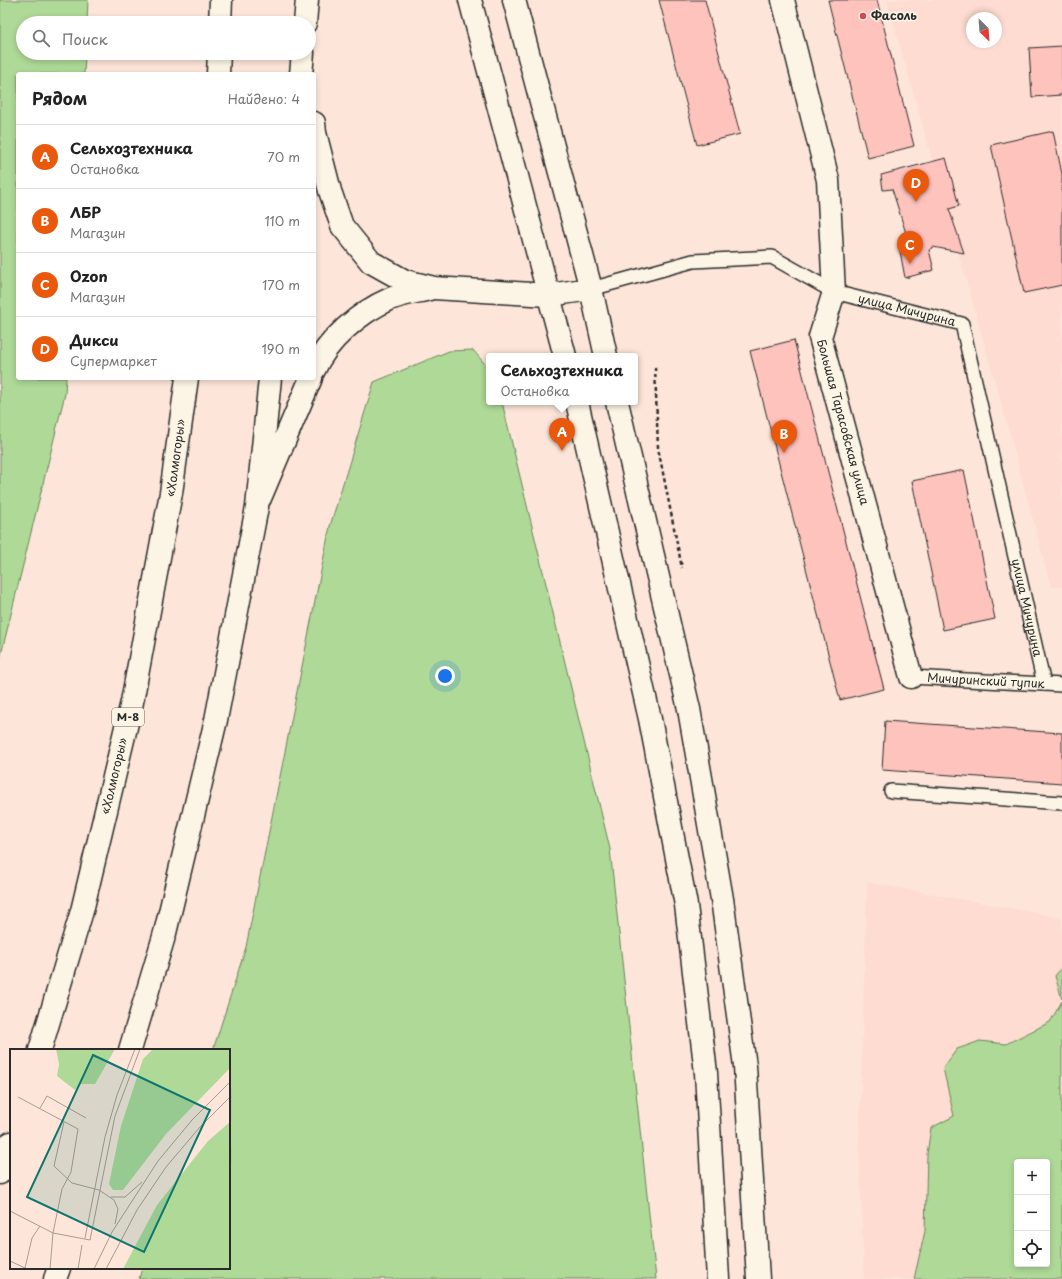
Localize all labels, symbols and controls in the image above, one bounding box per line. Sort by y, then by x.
place label: Фасоль [871,6,917,24]
marker: Фасоль [858,11,868,21]
north arrow [966,12,1002,48]
search box [16,16,316,60]
icon: search [30,27,52,49]
text: Поиск [62,27,108,50]
text: Рядом [32,85,87,111]
text: Найдено: 4 [228,89,300,108]
text: Сельхозтехника [70,136,193,159]
text: A [40,147,50,166]
text: 70 m [267,147,300,166]
text: Остановка [70,159,139,178]
pin: D [903,169,929,202]
text: ЛБР [70,200,101,223]
text: B [41,211,49,230]
text: 110 m [265,211,300,230]
text: Магазин [70,223,126,242]
pin: C [897,231,923,264]
text: Ozon [70,264,108,287]
text: C [40,275,50,294]
text: 170 m [262,275,300,294]
text: Магазин [70,287,126,306]
street label: улица Мичурина [856,288,958,330]
text: Дикси [70,328,119,351]
street label: Большая Тарасовская улица [813,337,875,507]
text: D [40,339,50,358]
text: 190 m [261,339,300,358]
text: Супермаркет [70,351,157,370]
popup [486,353,638,405]
text: Сельхозтехника [500,358,624,381]
text: Остановка [500,381,570,400]
street label: «Холмогоры» [160,418,189,498]
pin: A [549,418,575,451]
pin: B [771,420,797,453]
street label: улица Мичурина [1008,557,1048,659]
your location [435,666,455,686]
street label: Мичуринский тупик [927,668,1046,692]
road number: М-8 [112,708,144,726]
street label: «Холмогоры» [95,735,131,816]
inset map [10,1049,230,1269]
map controls [1014,1159,1050,1267]
button: + [1014,1159,1050,1195]
button: − [1014,1195,1050,1231]
button: locate [1014,1231,1050,1267]

